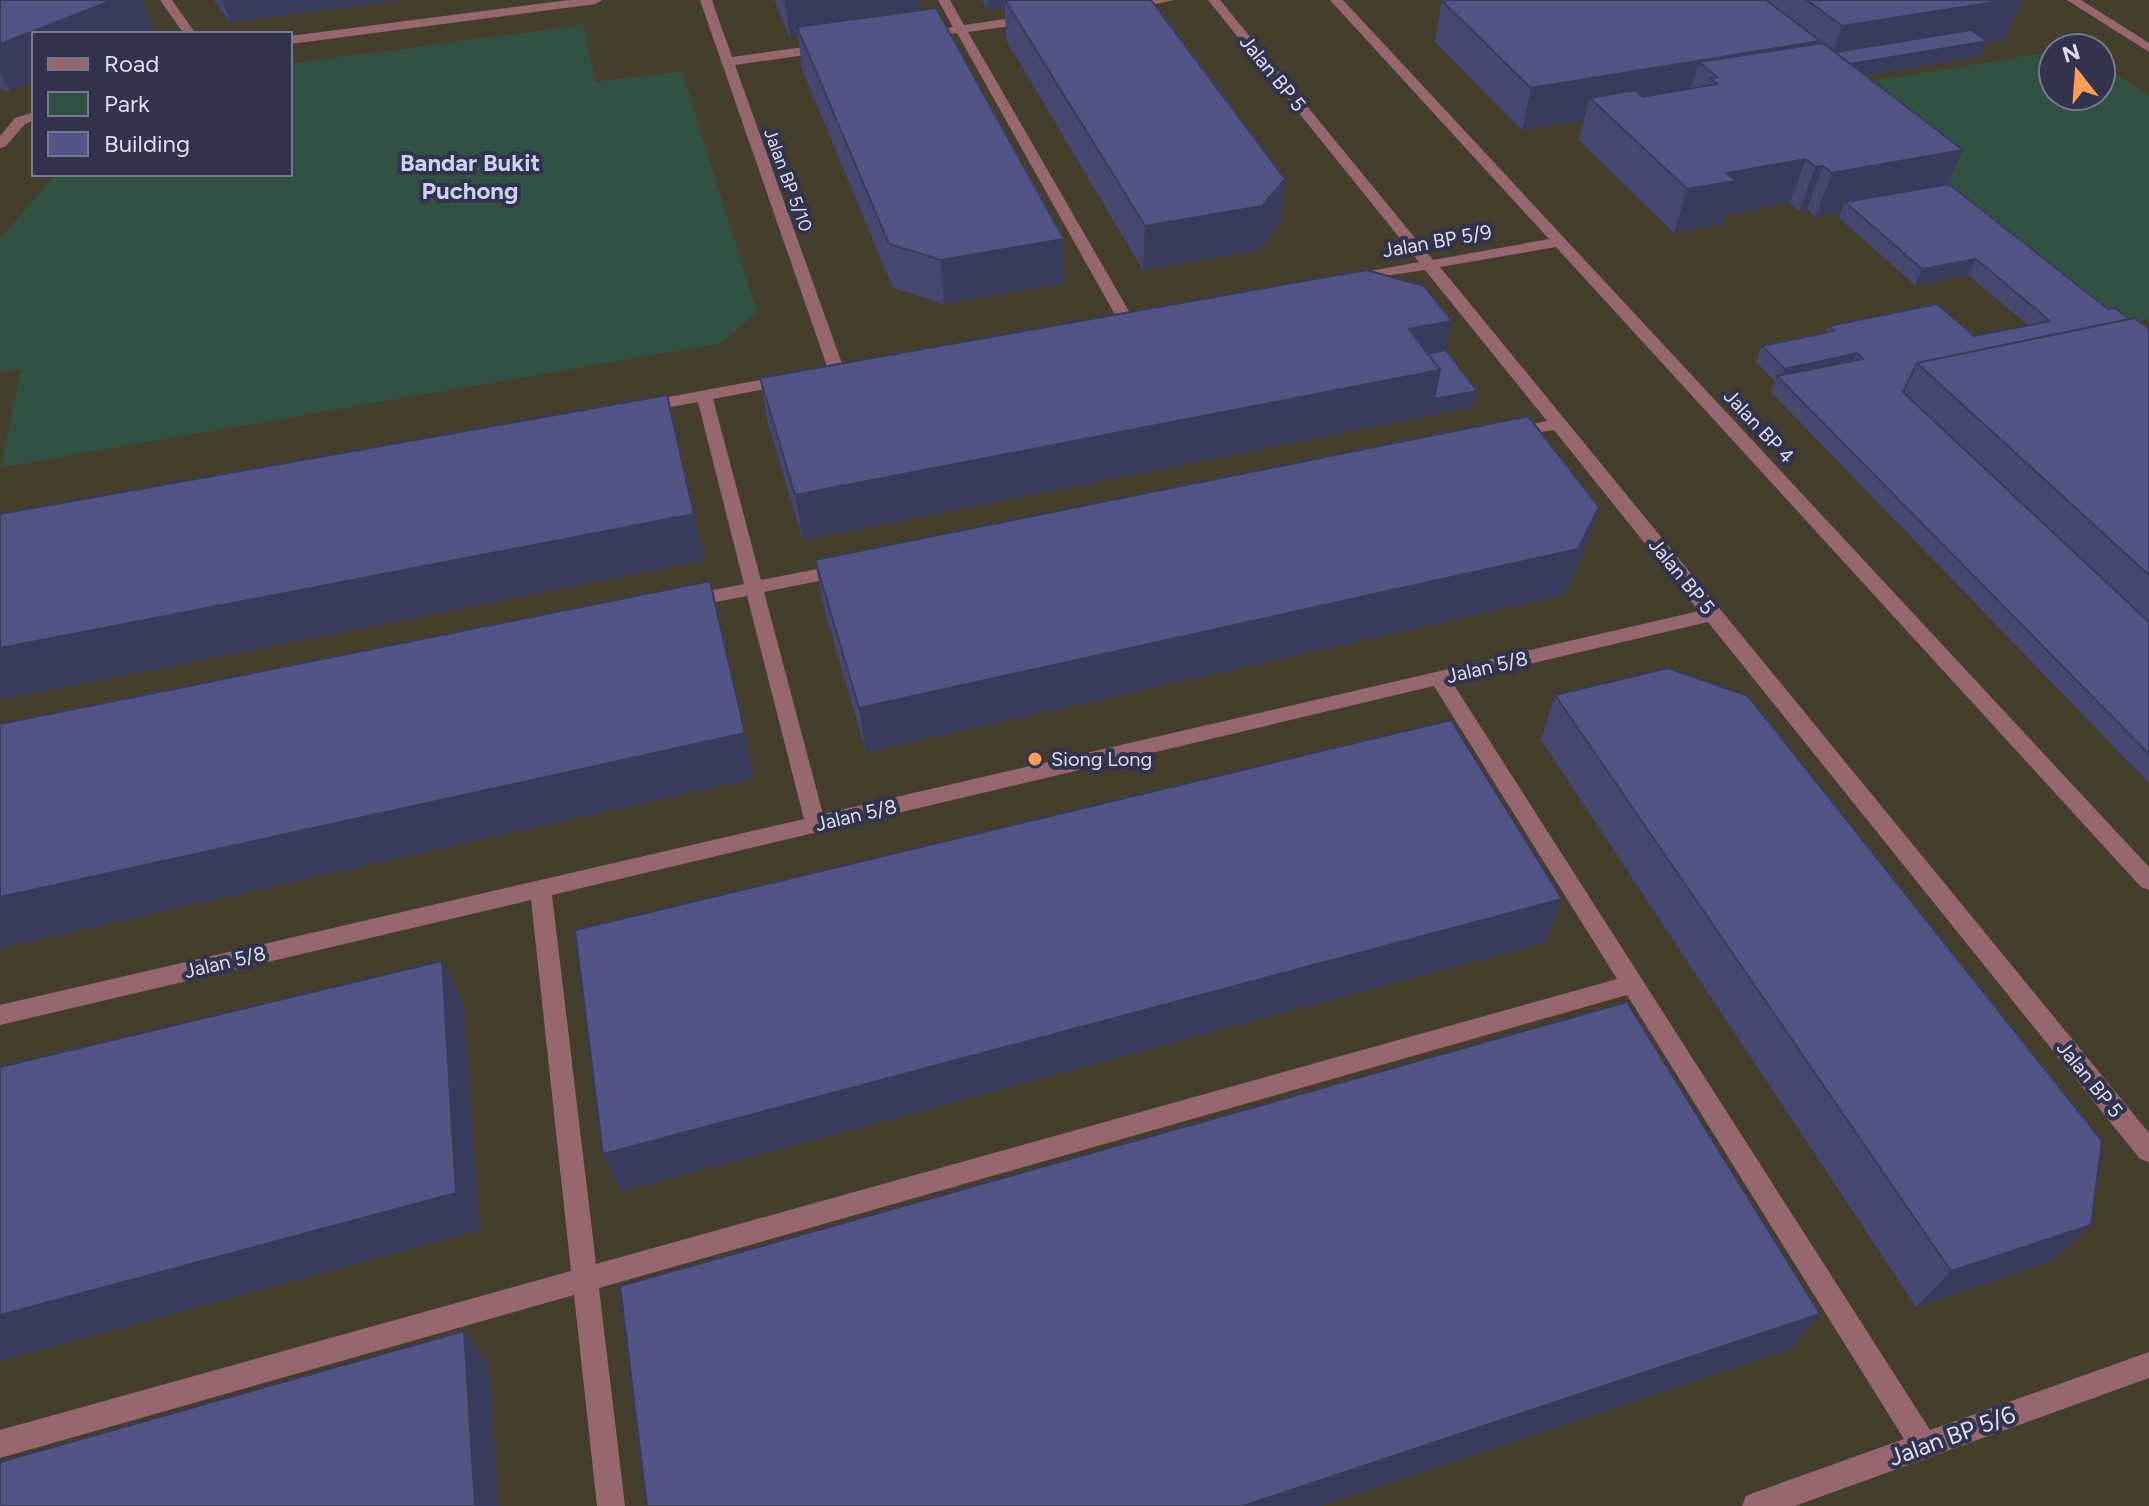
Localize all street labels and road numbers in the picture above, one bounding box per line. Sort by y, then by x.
street label: Jalan BP 5 [1235,30,1311,116]
street label: Jalan BP 5/10 [759,125,817,235]
street label: Jalan BP 5/9 [1380,220,1494,262]
street label: Jalan BP 4 [1719,384,1799,468]
street label: Jalan BP 5 [1644,533,1720,619]
street label: Jalan 5/8 [1444,646,1530,688]
street label: Jalan 5/8 [813,794,899,836]
street label: Jalan 5/8 [182,941,268,983]
street label: Jalan BP 5 [2052,1036,2128,1122]
street label: Jalan BP 5/6 [1885,1399,2019,1472]

